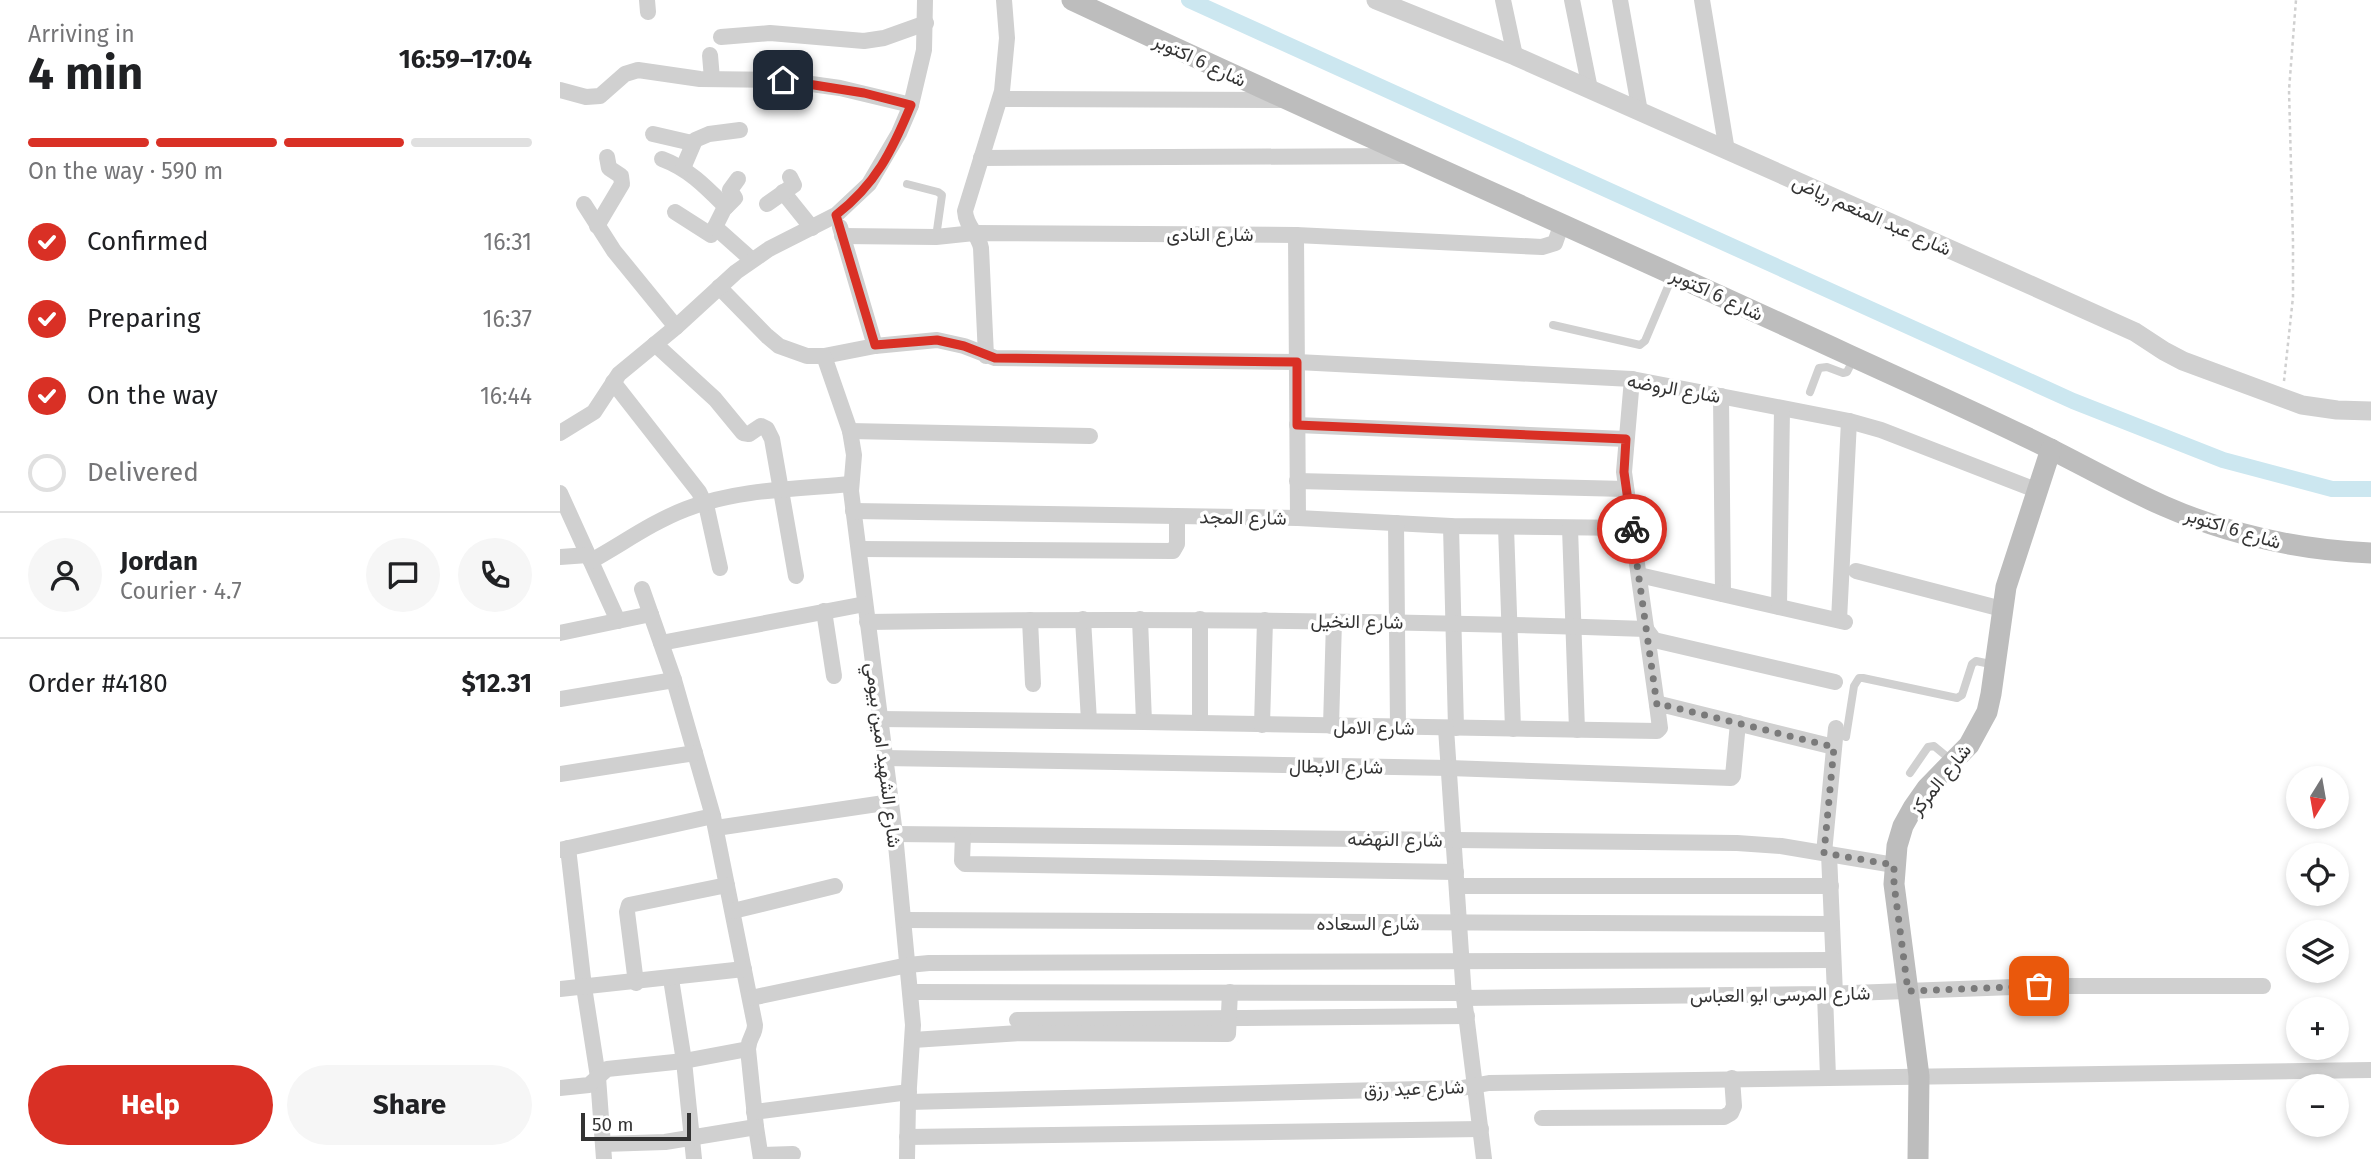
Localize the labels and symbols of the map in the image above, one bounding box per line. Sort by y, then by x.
street label: شارع 6 اكتوبر [1149,29,1250,93]
pin [753,50,813,110]
street label: شارع عبد المنعم رياض [1789,170,1955,262]
street label: شارع النادى [1166,223,1254,247]
street label: شارع 6 اكتوبر [1666,263,1767,327]
street label: شارع الروضه [1625,369,1722,409]
courier [1597,494,1667,564]
street label: شارع 6 اكتوبر [2181,503,2284,555]
street label: شارع المجد [1199,505,1287,531]
street label: شارع النخيل [1310,609,1404,635]
street label: شارع الشهيد امين بيومي [857,661,906,849]
street label: شارع الامل [1333,715,1415,741]
street label: شارع المركز [1904,739,1977,821]
street label: شارع الابطال [1289,754,1383,780]
north arrow [2286,766,2348,830]
street label: شارع النهضه [1347,827,1443,853]
street label: شارع السعاده [1317,912,1419,936]
pin [2009,956,2069,1016]
street label: شارع المرسى ابو العباس [1690,981,1870,1009]
street label: شارع عيد رزق [1363,1075,1465,1103]
scale bar [581,1110,691,1142]

